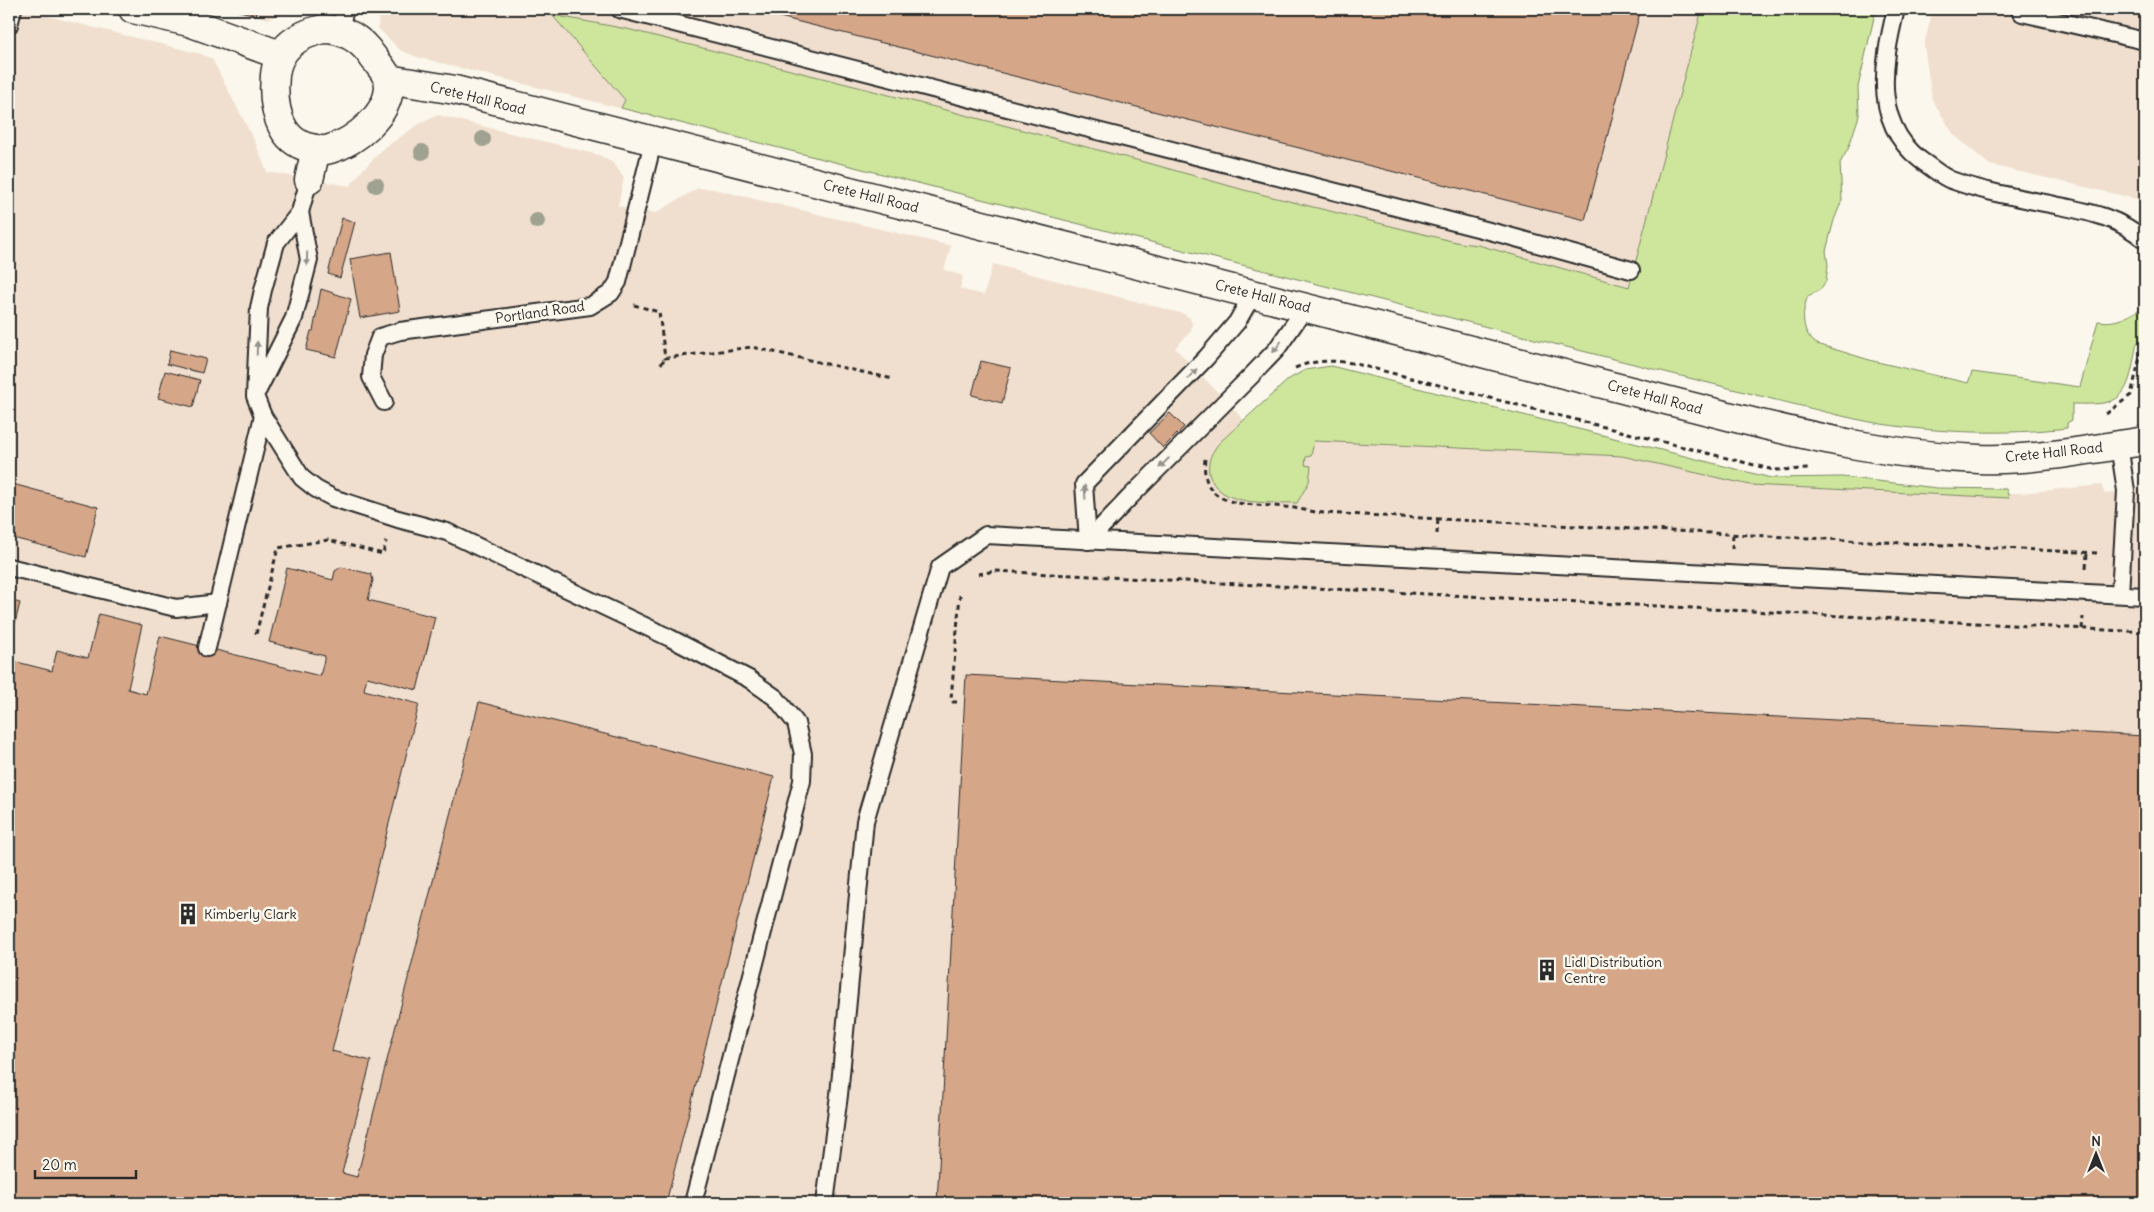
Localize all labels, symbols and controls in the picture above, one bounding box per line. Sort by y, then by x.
street label: Crete Hall Road [428,77,528,119]
street label: Crete Hall Road [821,175,921,217]
one-way arrow [303,252,311,268]
street label: Crete Hall Road [1213,275,1313,317]
street label: Portland Road [494,297,586,327]
one-way arrow [253,339,261,355]
one-way arrow [1272,340,1283,353]
one-way arrow [1186,368,1198,380]
street label: Crete Hall Road [1605,376,1705,418]
street label: Crete Hall Road [2004,438,2104,466]
one-way arrow [1158,457,1170,469]
one-way arrow [1081,484,1089,500]
building icon: Kimberly Clark [175,901,201,927]
place label: Kimberly Clark [204,905,297,923]
place label: Lidl Distribution Centre [1564,953,1662,987]
building icon: Lidl Distribution Centre [1534,957,1560,983]
north arrow [2072,1130,2122,1180]
text: N [2091,1132,2101,1150]
scale bar [35,1147,136,1179]
text: 20 m [42,1155,77,1174]

